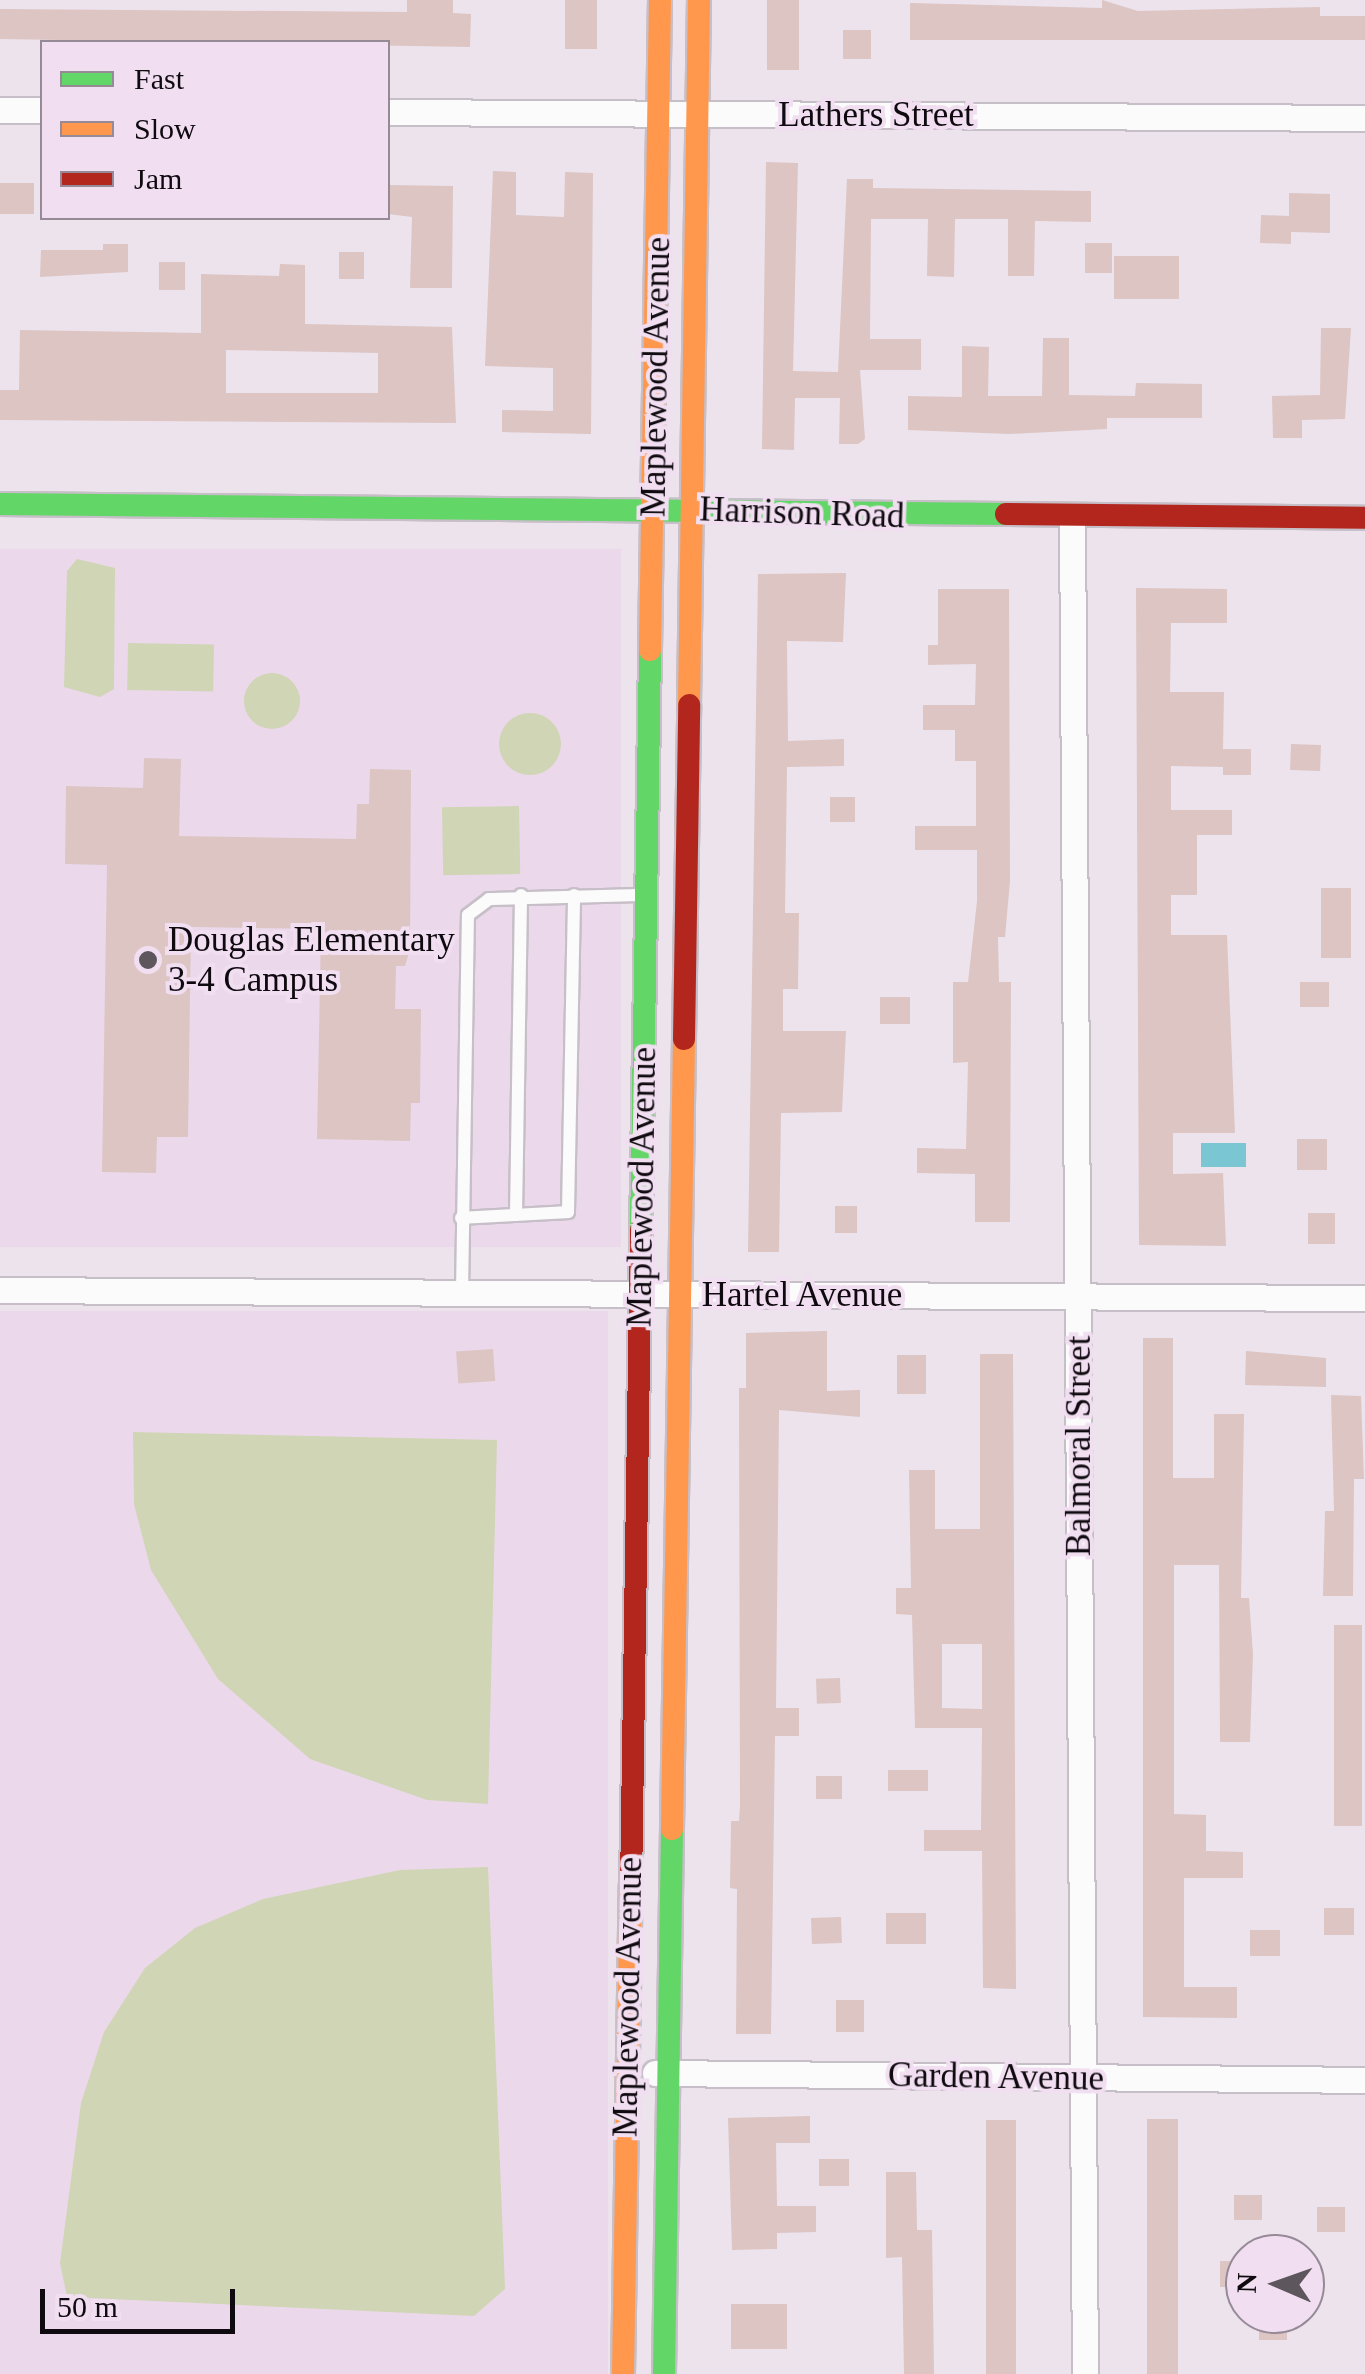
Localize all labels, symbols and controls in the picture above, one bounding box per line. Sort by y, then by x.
legend [40,40,390,220]
text: Fast [134,62,184,95]
street label: Lathers Street [778,94,974,136]
text: Slow [134,112,196,145]
text: Jam [134,162,182,195]
street label: Maplewood Avenue [633,236,679,518]
street label: Harrison Road [699,488,905,538]
place label: Douglas Elementary 3-4 Campus [168,919,455,1001]
marker: Douglas Elementary 3-4 Campus [137,949,159,971]
street label: Maplewood Avenue [619,1046,665,1328]
street label: Hartel Avenue [701,1274,903,1316]
street label: Balmoral Street [1058,1336,1100,1556]
street label: Maplewood Avenue [605,1856,651,2138]
street label: Garden Avenue [887,2054,1105,2100]
north arrow [1225,2234,1325,2334]
scale bar [45,2269,240,2331]
text: N [1231,2272,1262,2294]
text: 50 m [57,2290,118,2323]

